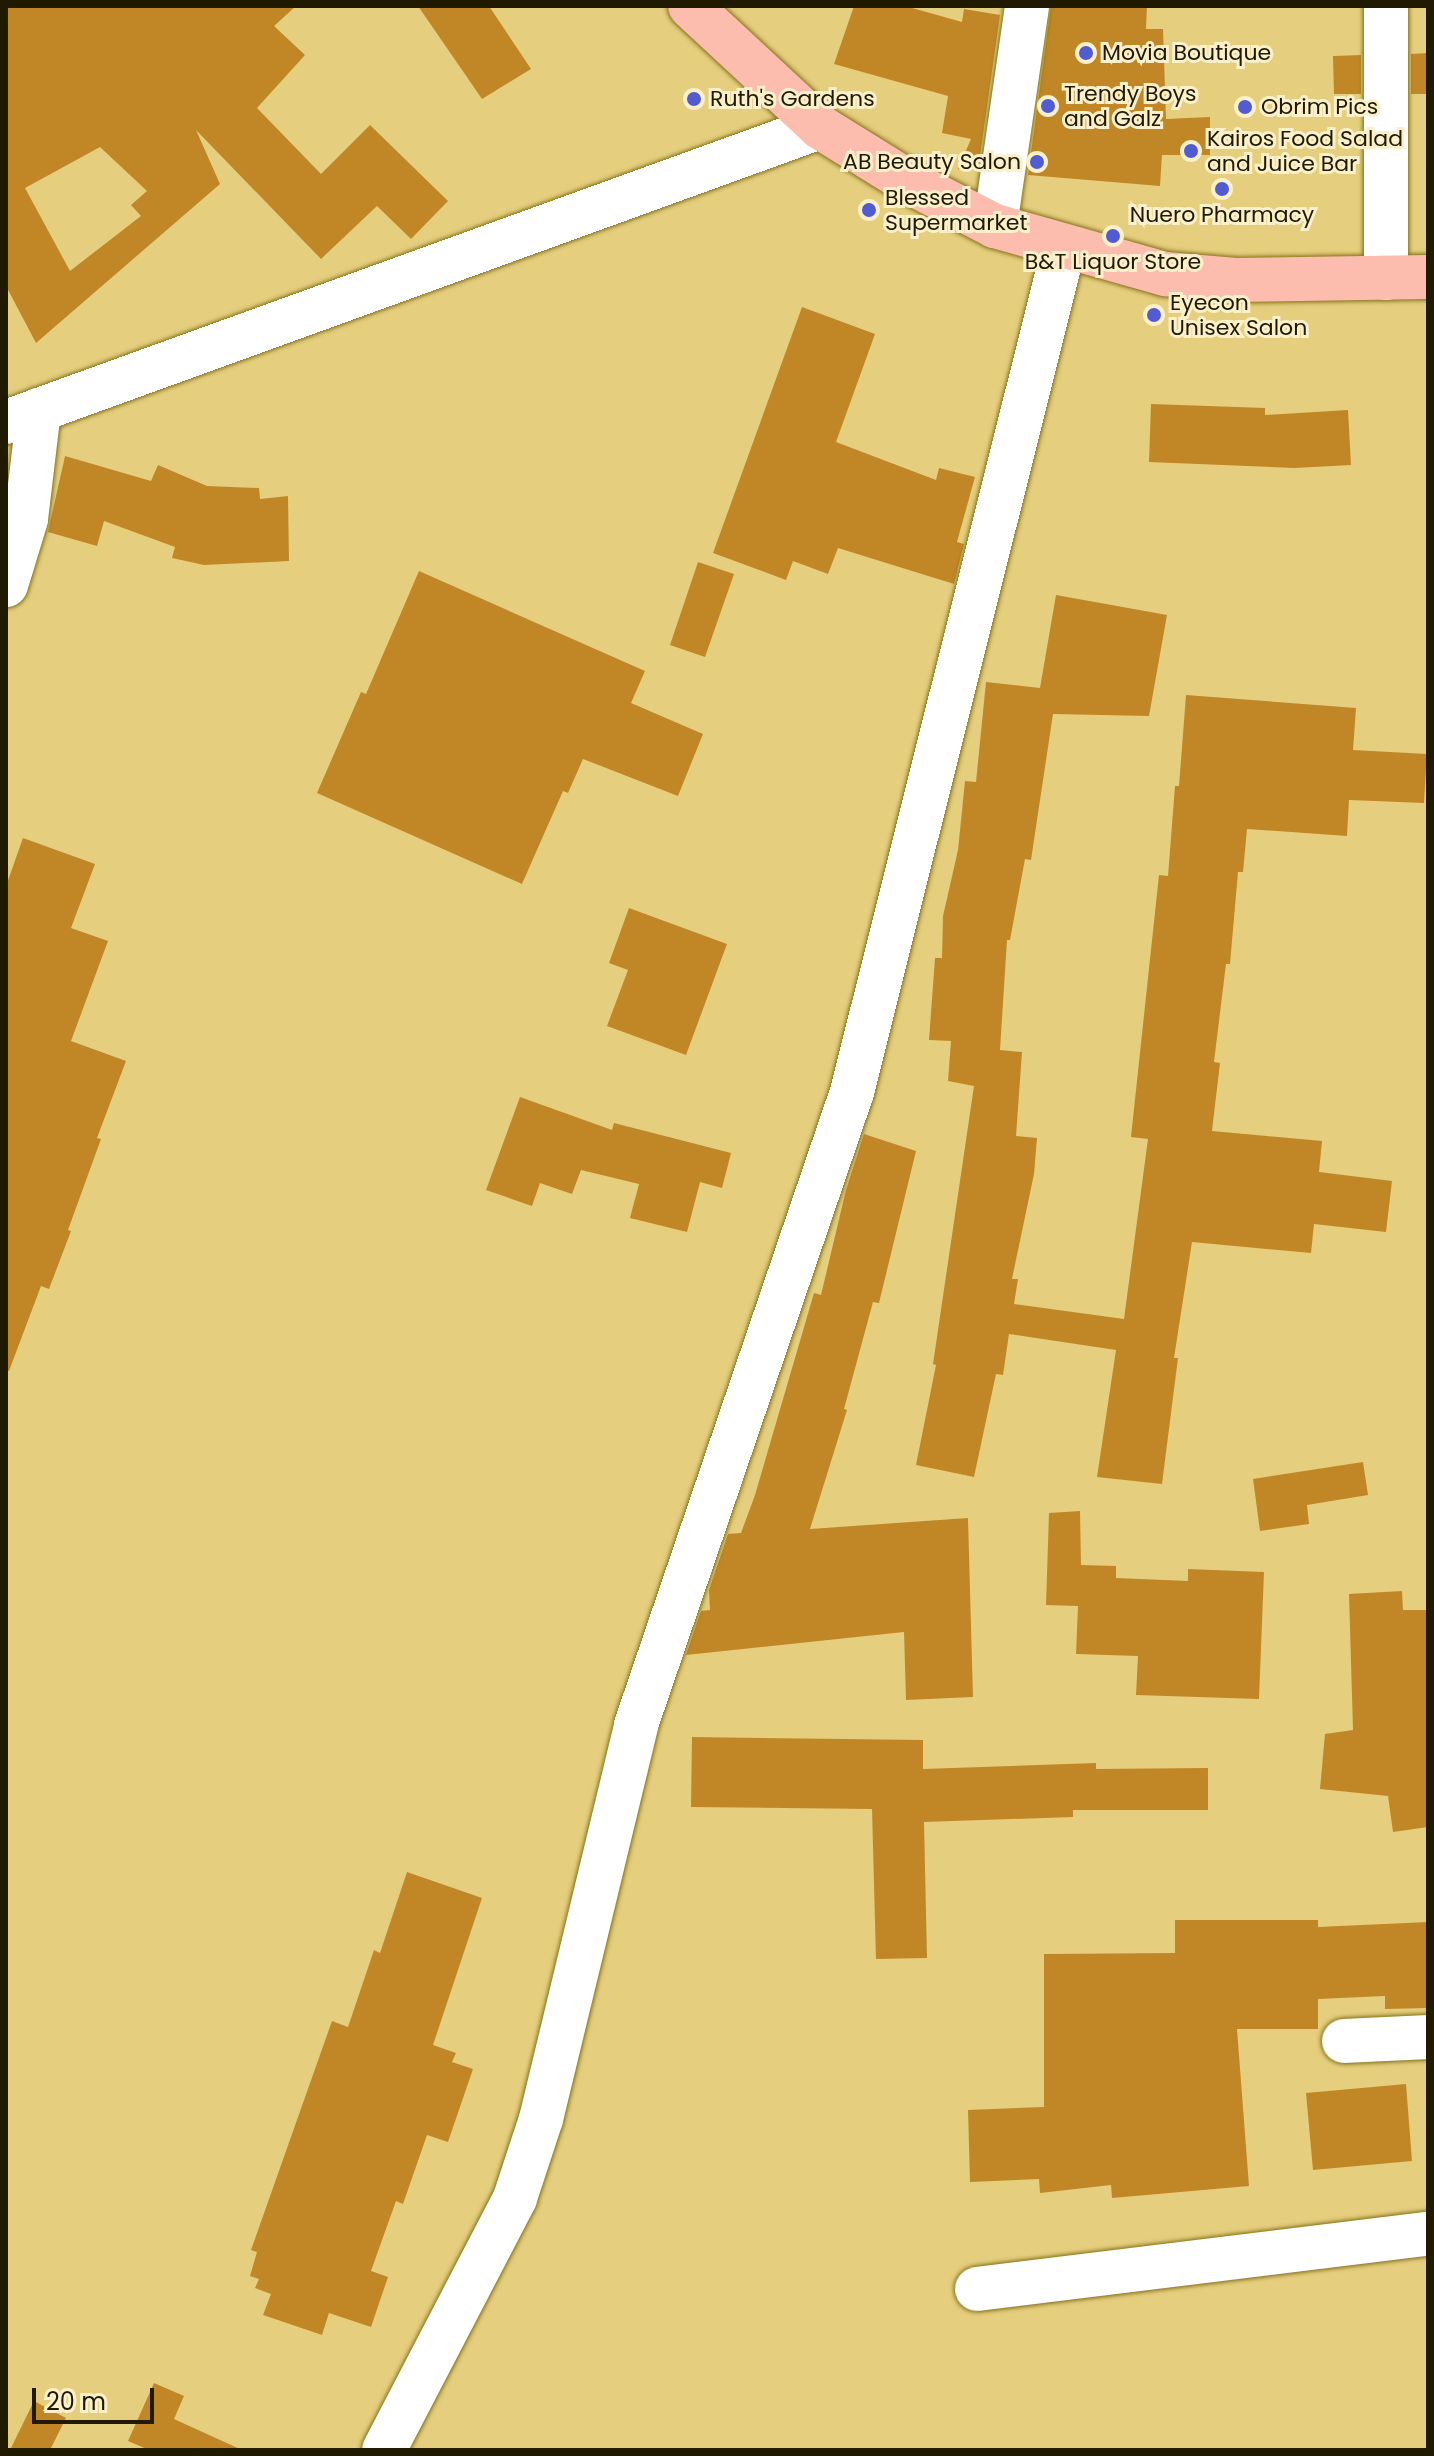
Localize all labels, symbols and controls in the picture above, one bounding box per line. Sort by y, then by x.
place label: Movia Boutique [1102,40,1271,66]
marker: Movia Boutique [1077,44,1095,62]
place label: Trendy Boys and Galz [1064,80,1196,132]
place label: Ruth's Gardens [710,86,875,112]
marker: Ruth's Gardens [685,90,703,108]
place label: Obrim Pics [1261,94,1378,120]
marker: Trendy Boys and Galz [1039,97,1057,115]
marker: Obrim Pics [1236,98,1254,116]
place label: Kairos Food Salad and Juice Bar [1207,125,1403,176]
marker: Kairos Food Salad and Juice Bar [1182,142,1200,160]
place label: AB Beauty Salon [843,149,1021,175]
marker: AB Beauty Salon [1028,153,1046,171]
marker: Nuero Pharmacy [1213,180,1231,198]
place label: Blessed Supermarket [885,184,1027,236]
marker: Blessed Supermarket [860,201,878,219]
place label: Nuero Pharmacy [1130,202,1314,228]
marker: B&T Liquor Store [1104,227,1122,245]
place label: B&T Liquor Store [1025,249,1201,275]
place label: Eyecon Unisex Salon [1170,289,1307,340]
marker: Eyecon Unisex Salon [1145,306,1163,324]
scale bar [36,2372,158,2422]
text: 20 m [46,2385,106,2418]

